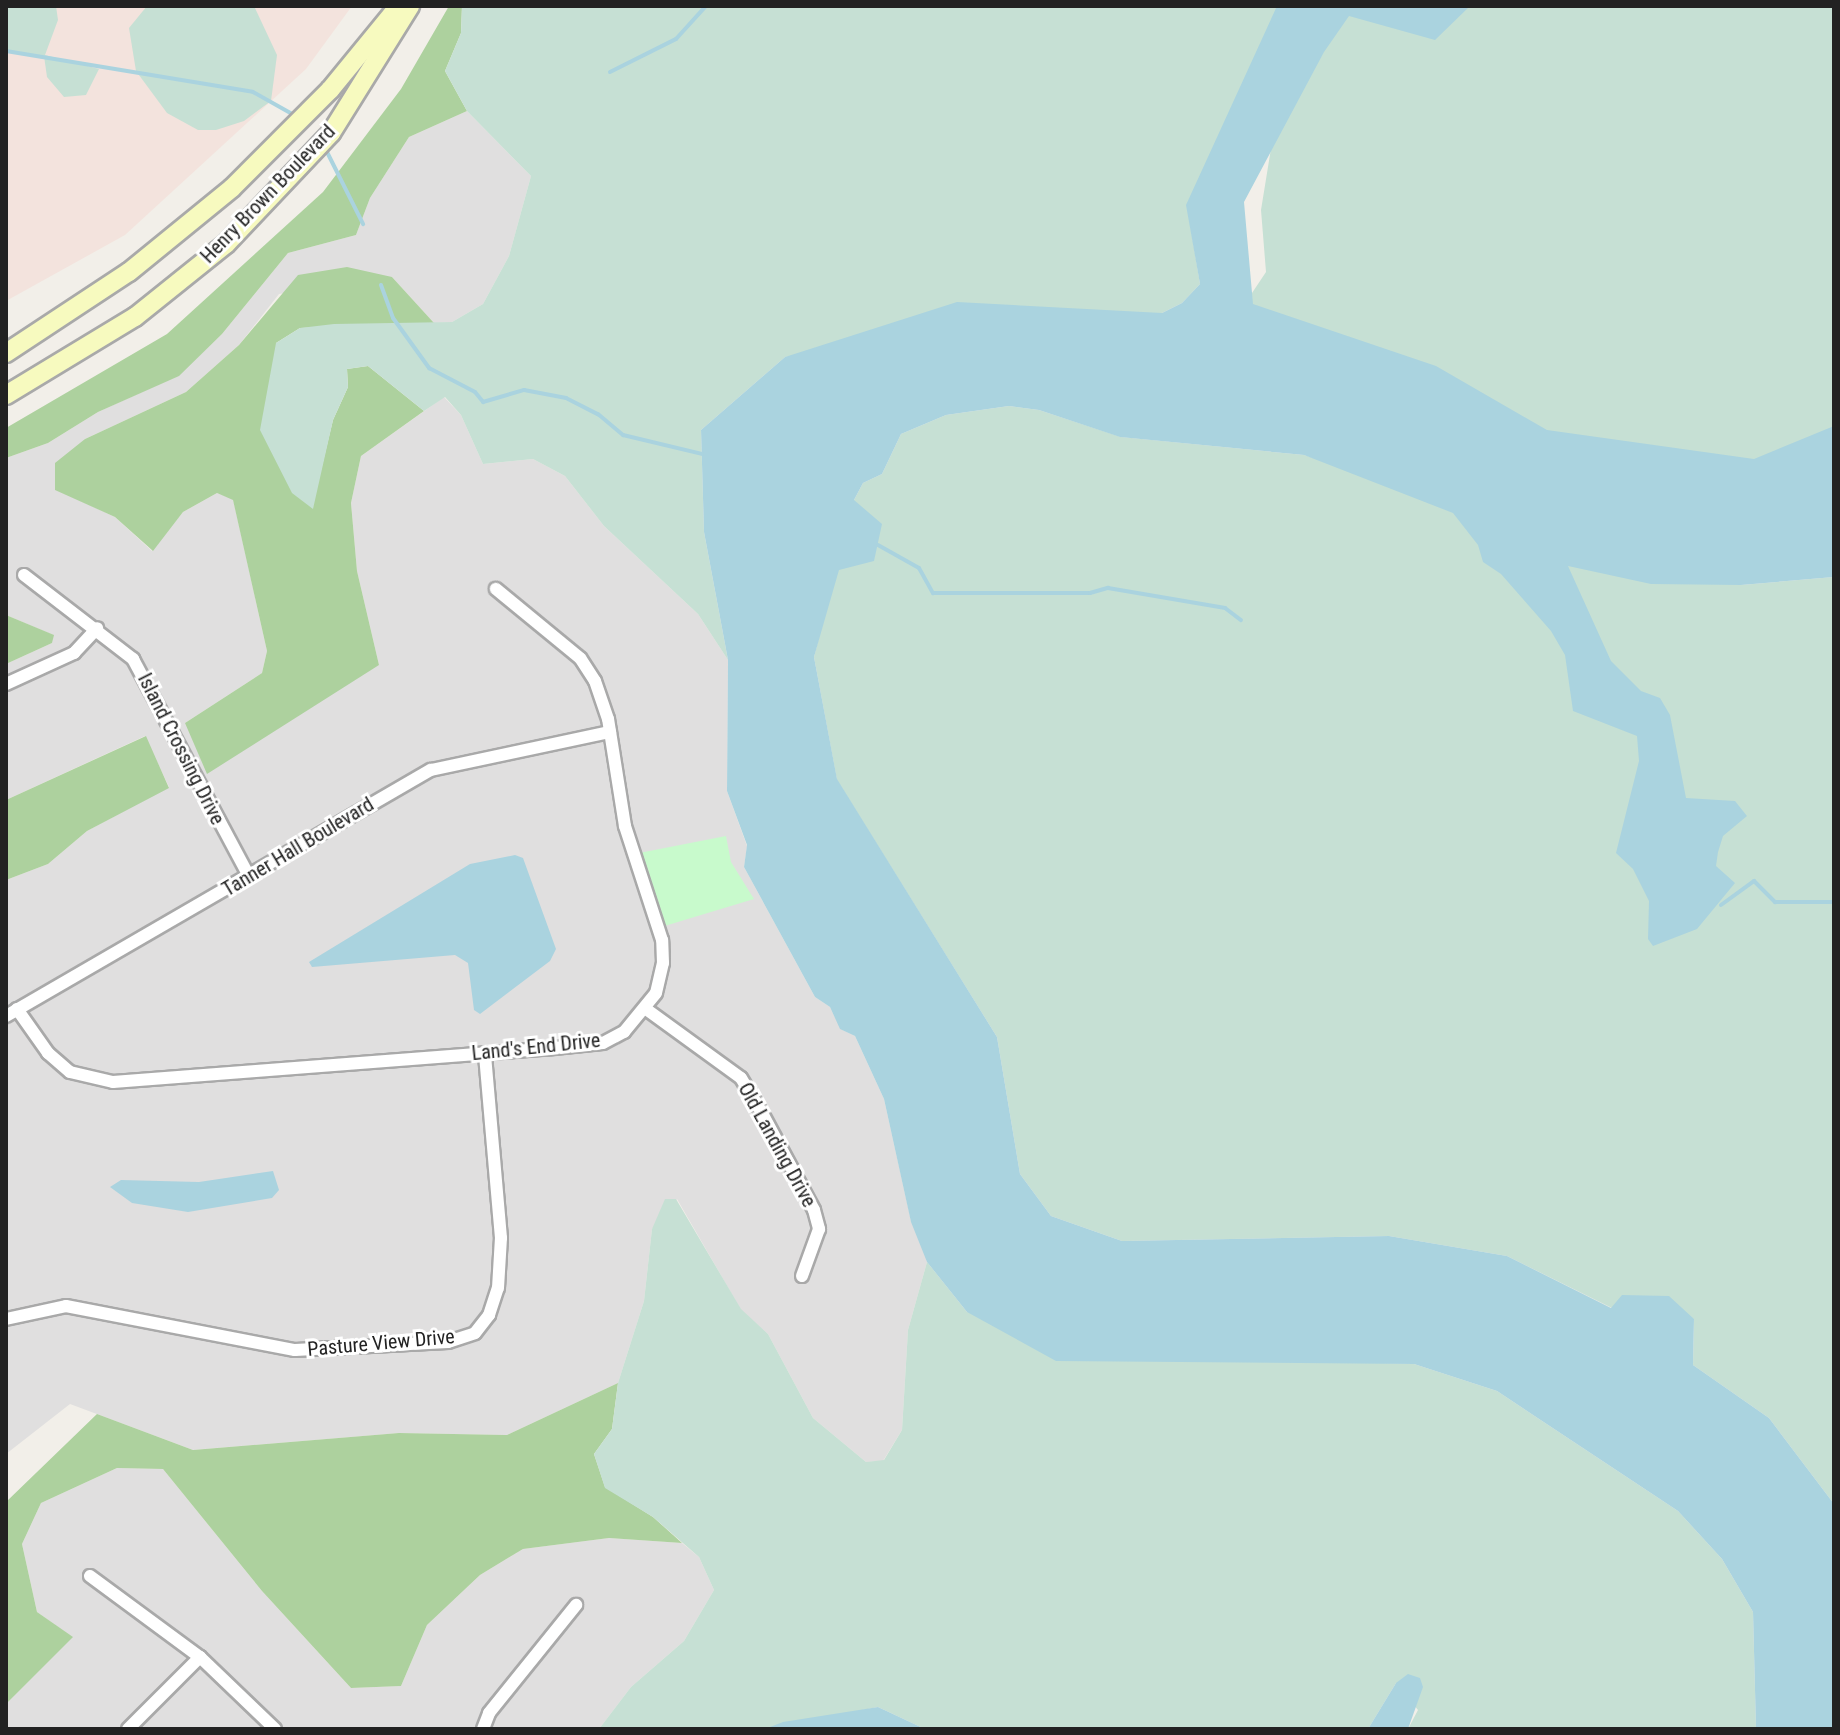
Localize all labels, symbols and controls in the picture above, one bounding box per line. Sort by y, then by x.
street label: Henry Brown Boulevard [196,120,340,268]
street label: Island Crossing Drive [132,669,230,829]
street label: Tanner Hall Boulevard [218,792,378,902]
street label: Land's End Drive [471,1028,601,1066]
street label: Old Landing Drive [733,1079,821,1211]
street label: Pasture View Drive [306,1325,456,1361]

